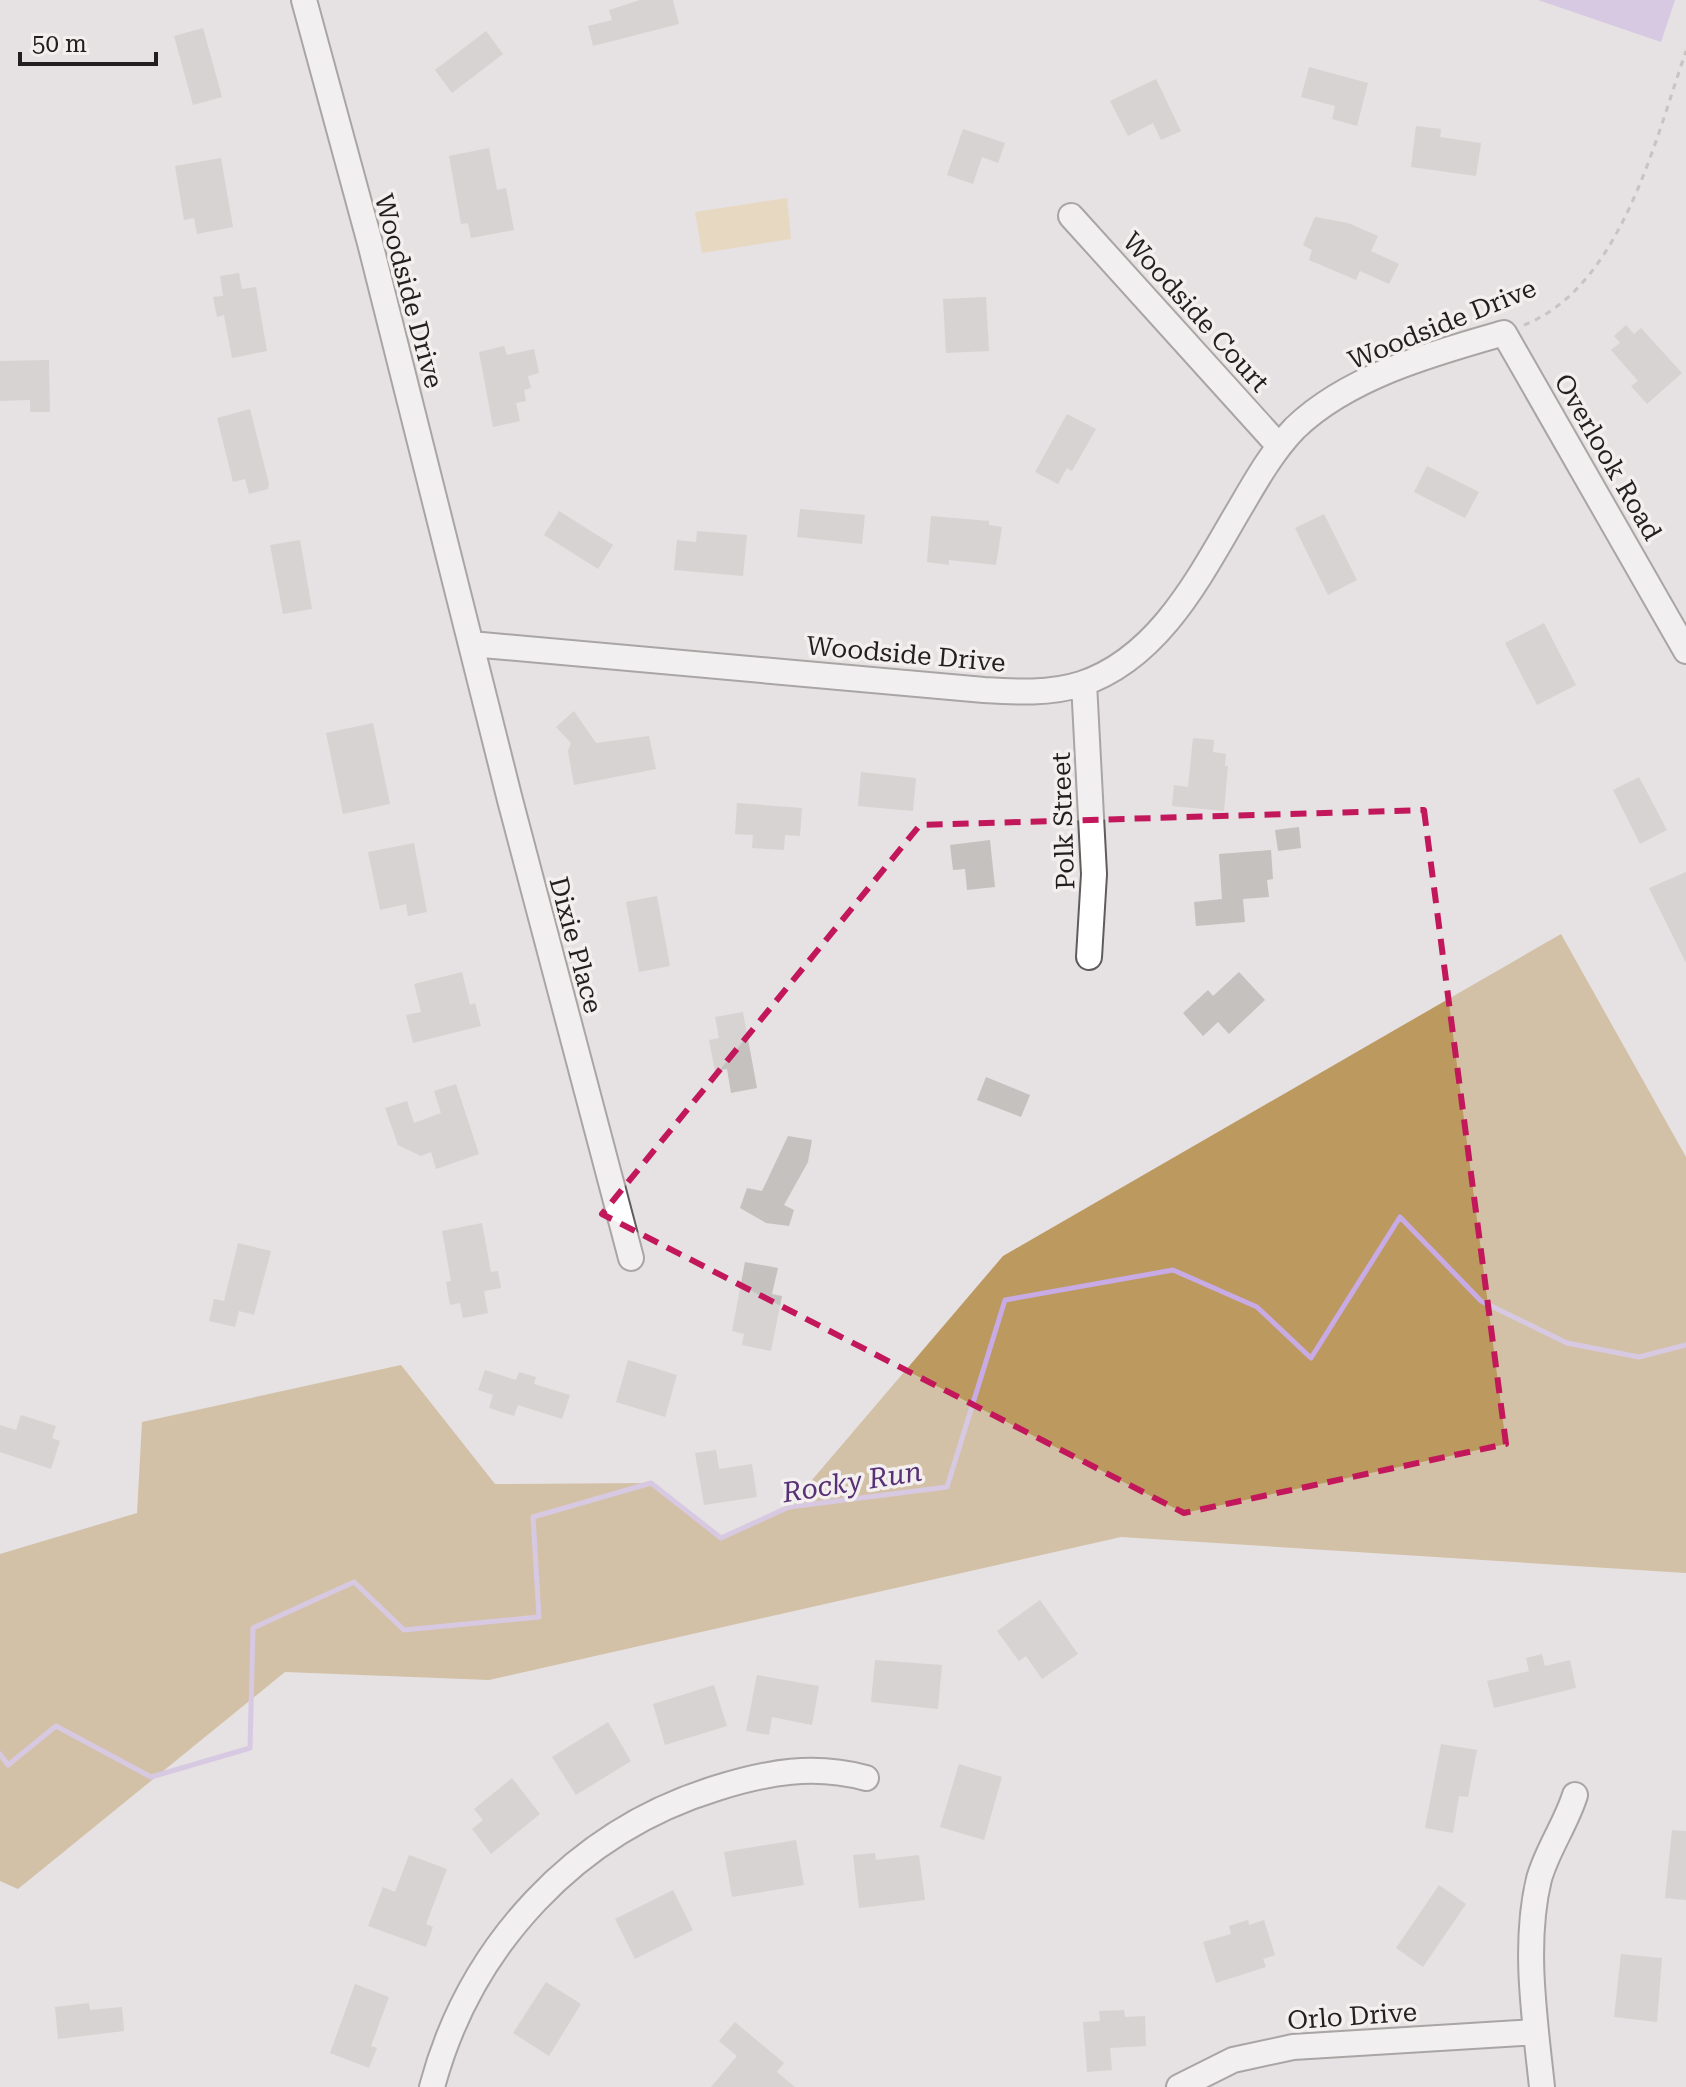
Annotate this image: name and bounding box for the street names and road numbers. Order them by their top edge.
street label: Woodside Drive [369,191,449,391]
street label: Woodside Court [1117,226,1276,398]
street label: Woodside Drive [1344,273,1540,375]
street label: Overlook Road [1548,368,1668,546]
street label: Woodside Drive [805,630,1007,678]
street label: Polk Street [1046,751,1080,890]
street label: Dixie Place [543,874,609,1016]
street label: Orlo Drive [1286,1997,1418,2035]

